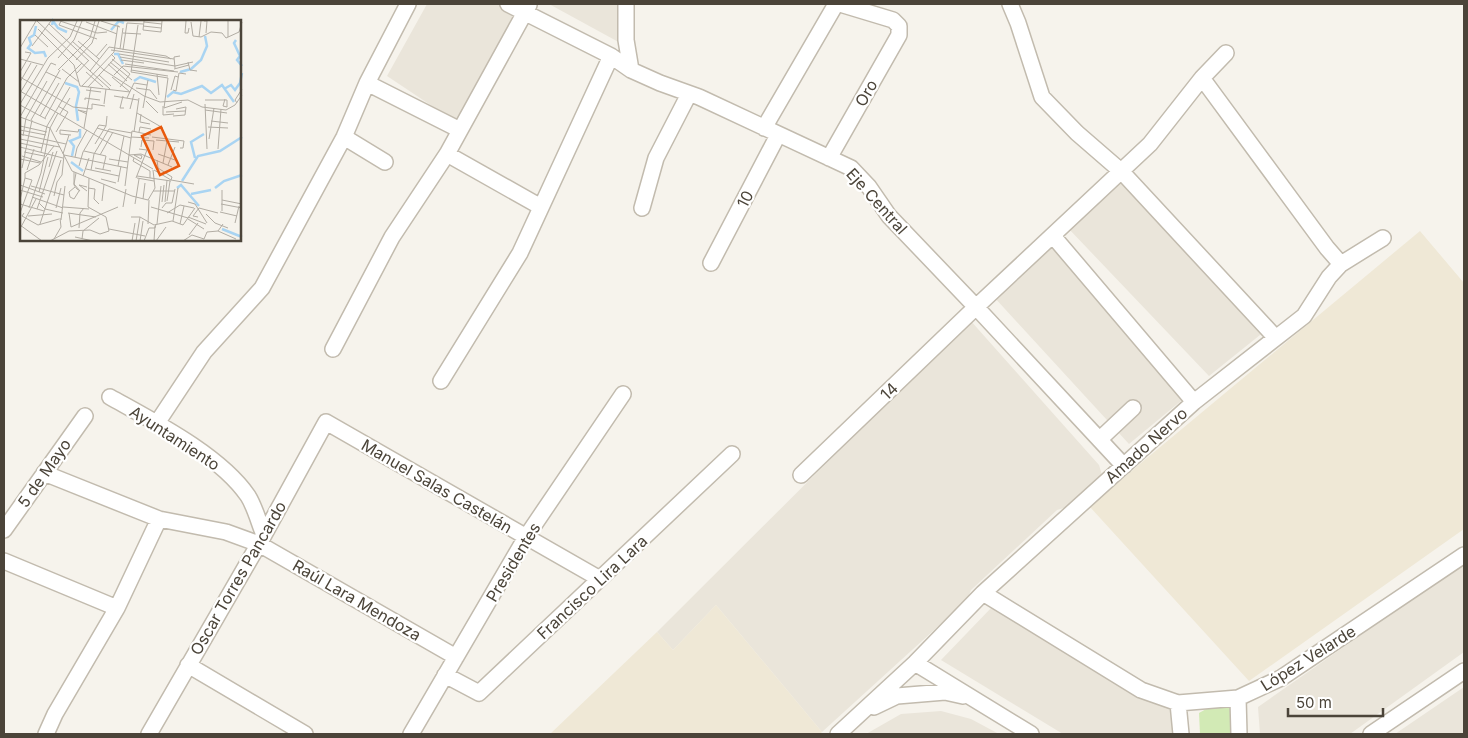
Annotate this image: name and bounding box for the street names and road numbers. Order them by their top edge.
street label: Oro [850,76,882,110]
street label: Eje Central [842,164,912,238]
street label: 10 [732,187,758,211]
street label: 14 [876,378,902,404]
street label: Ayuntamiento [126,401,224,475]
street label: Amado Nervo [1101,403,1191,487]
street label: 5 de Mayo [13,435,75,511]
street label: Manuel Salas Castelán [358,435,516,537]
street label: Oscar Torres Pancardo [186,497,290,659]
street label: Presidentes [481,519,545,605]
street label: Francisco Lira Lara [533,531,651,643]
street label: Raúl Lara Mendoza [289,555,425,645]
street label: López Velarde [1257,621,1359,695]

